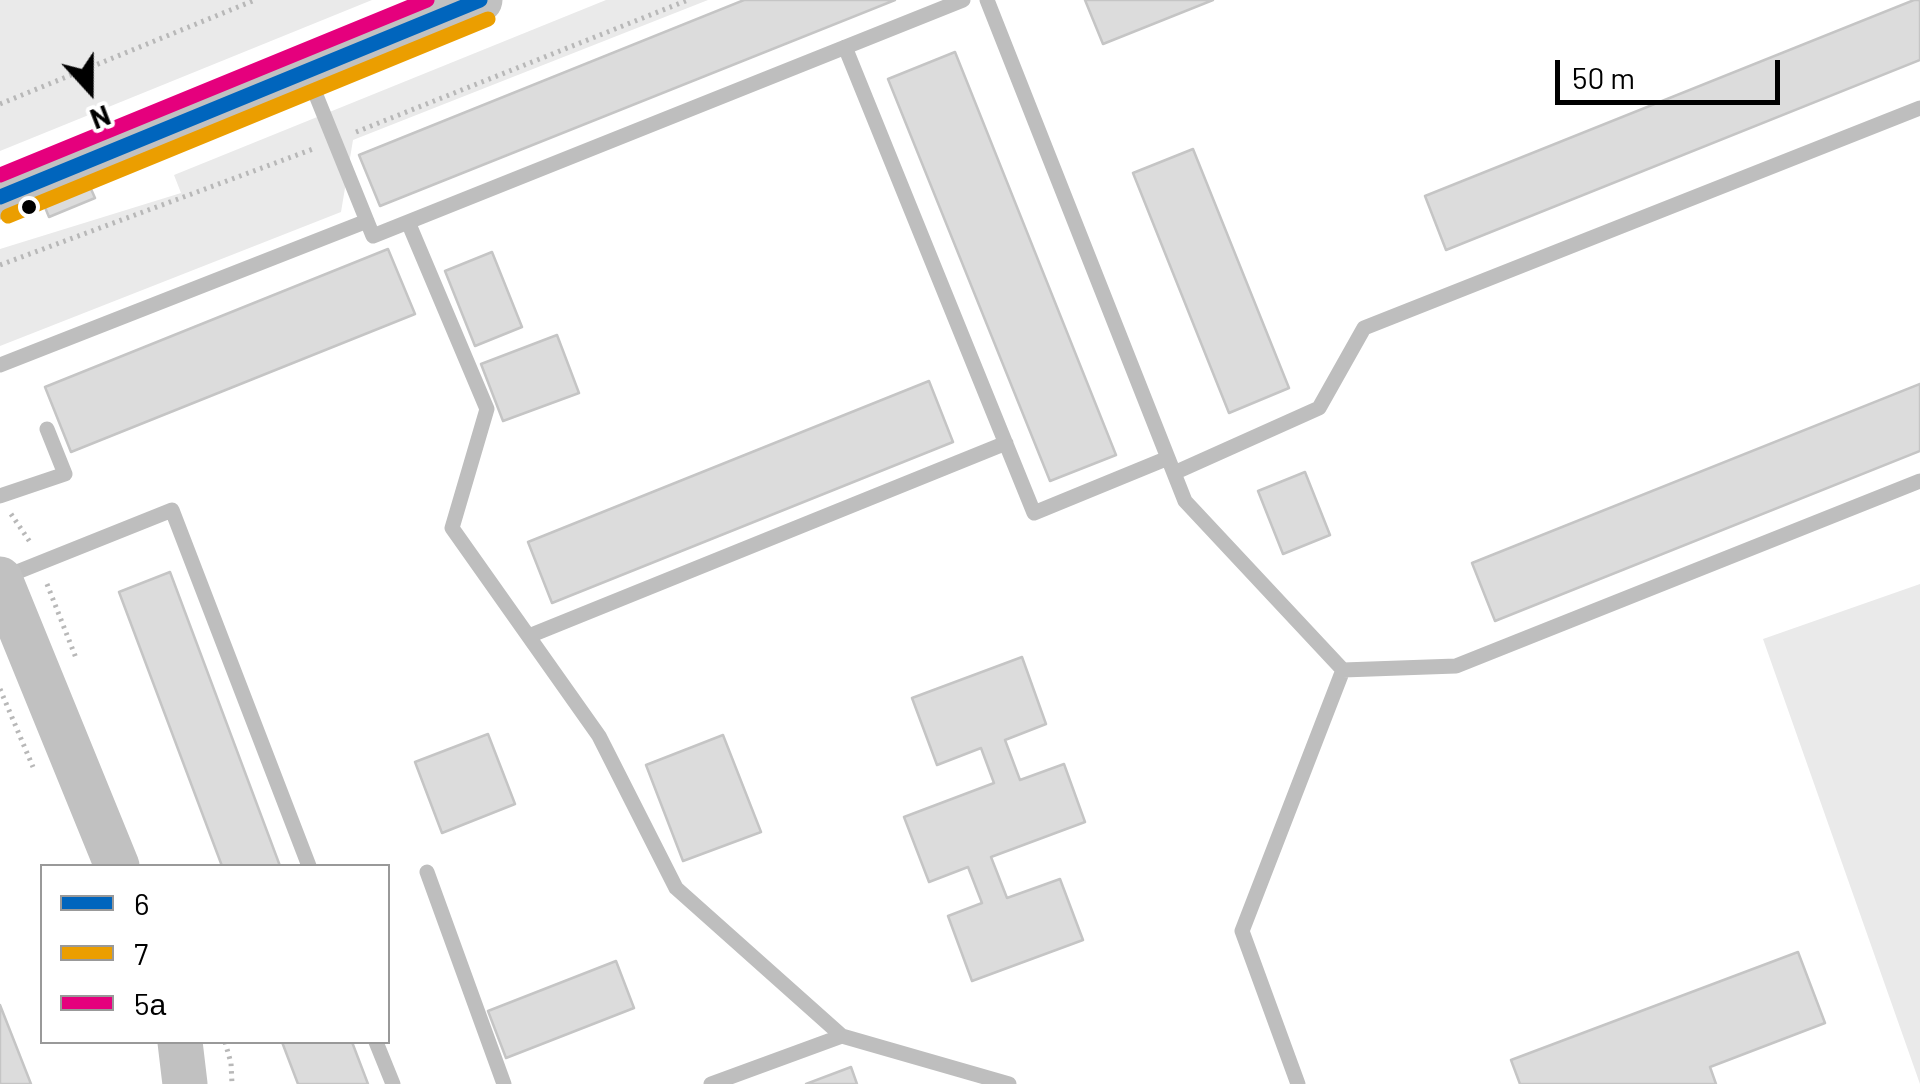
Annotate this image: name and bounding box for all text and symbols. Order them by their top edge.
north arrow [40,40,140,140]
scale bar [1560,40,1785,102]
text: 50 m [1572,59,1635,95]
text: N [86,99,116,137]
unlabelled marker [19,197,39,217]
legend [40,864,390,1044]
text: 6 [134,885,149,921]
text: 7 [134,935,148,971]
text: 5а [134,985,166,1021]

